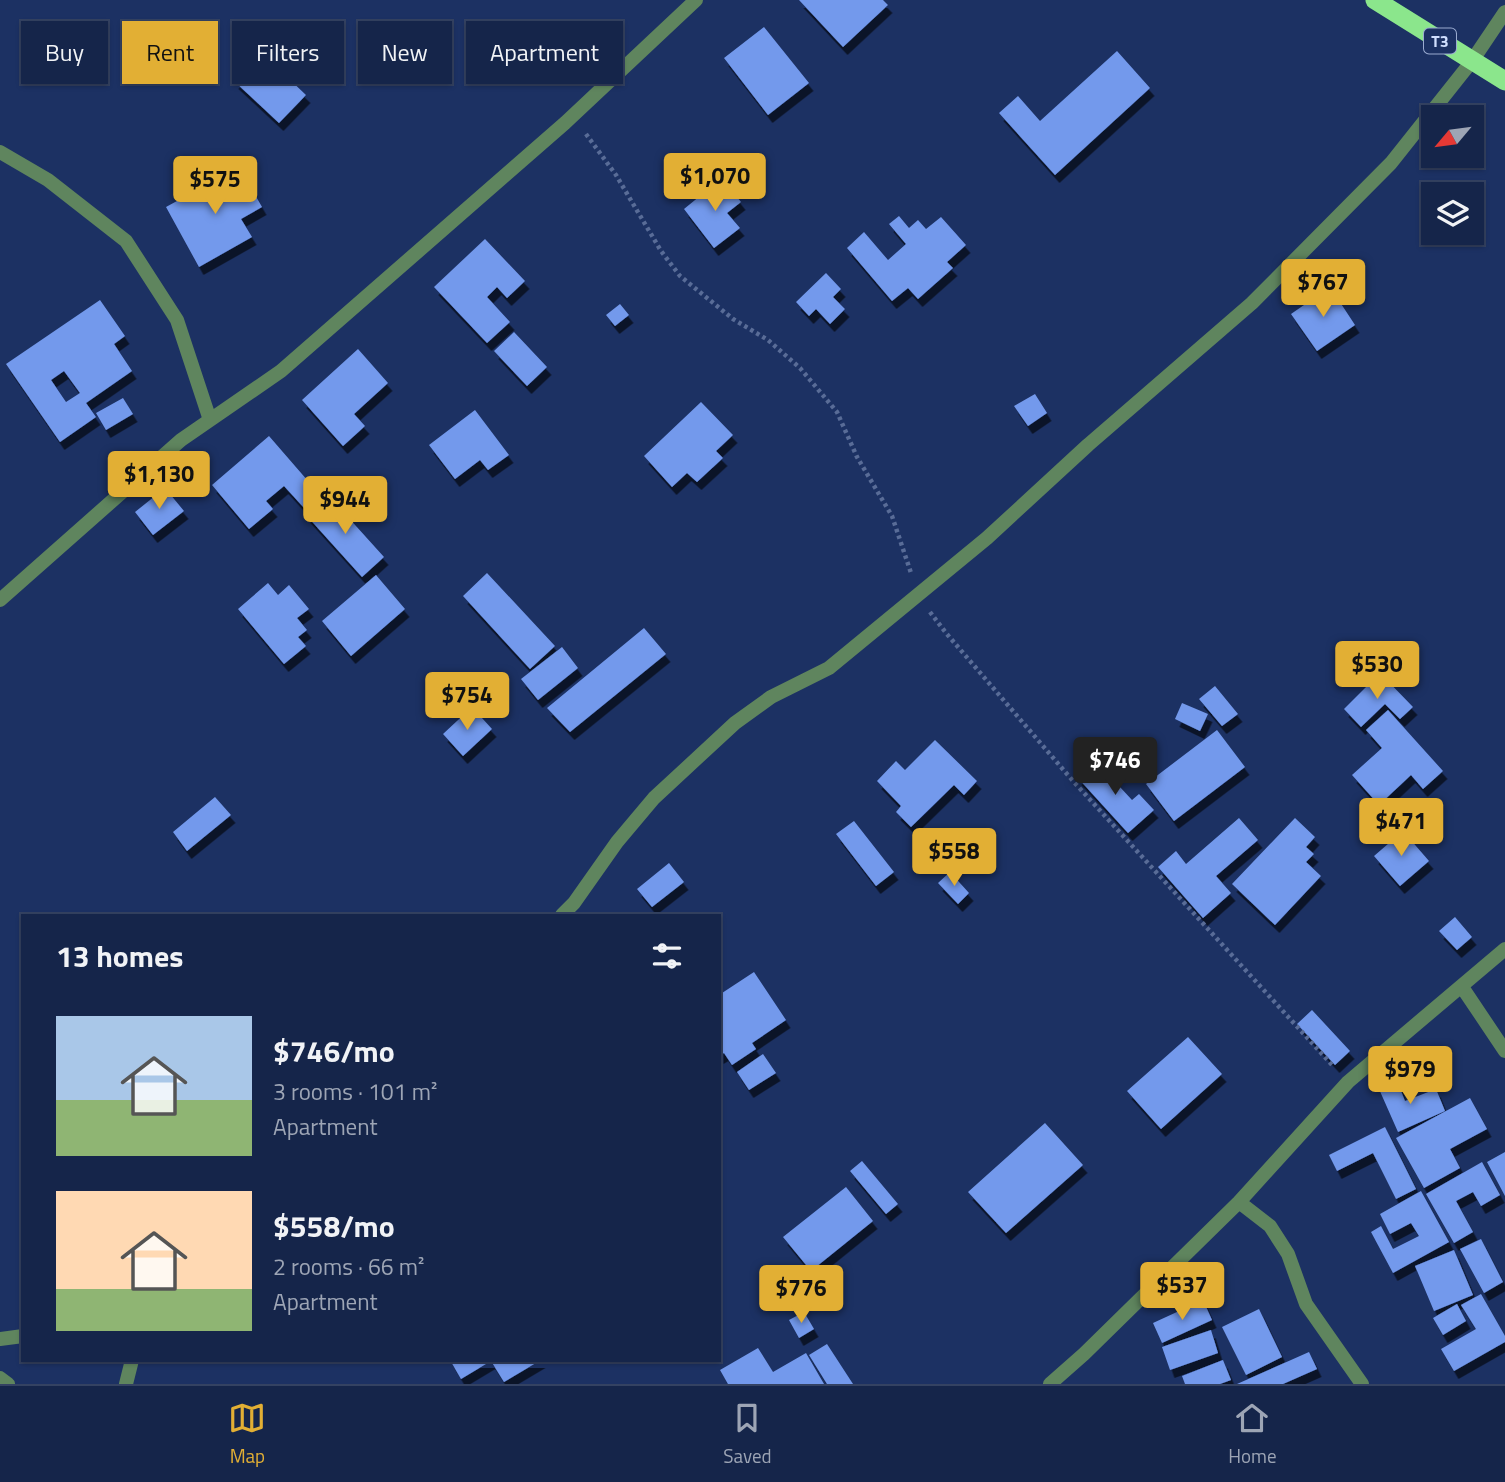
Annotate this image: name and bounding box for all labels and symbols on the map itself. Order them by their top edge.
road number: T3 [1424,28,1456,54]
north arrow [1421,105,1484,168]
pin: $1,070 [658,154,772,213]
pin: $575 [174,156,256,216]
pin: $767 [1282,260,1364,319]
pin: $1,130 [102,452,216,511]
pin: $944 [304,476,386,536]
pin: $530 [1336,642,1418,701]
pin: $754 [426,672,508,732]
pin: $746 [1074,738,1156,797]
pin: $471 [1360,798,1442,858]
pin: $558 [913,828,995,888]
pin: $979 [1369,1046,1451,1106]
pin: $537 [1141,1262,1223,1322]
pin: $776 [760,1266,842,1325]

